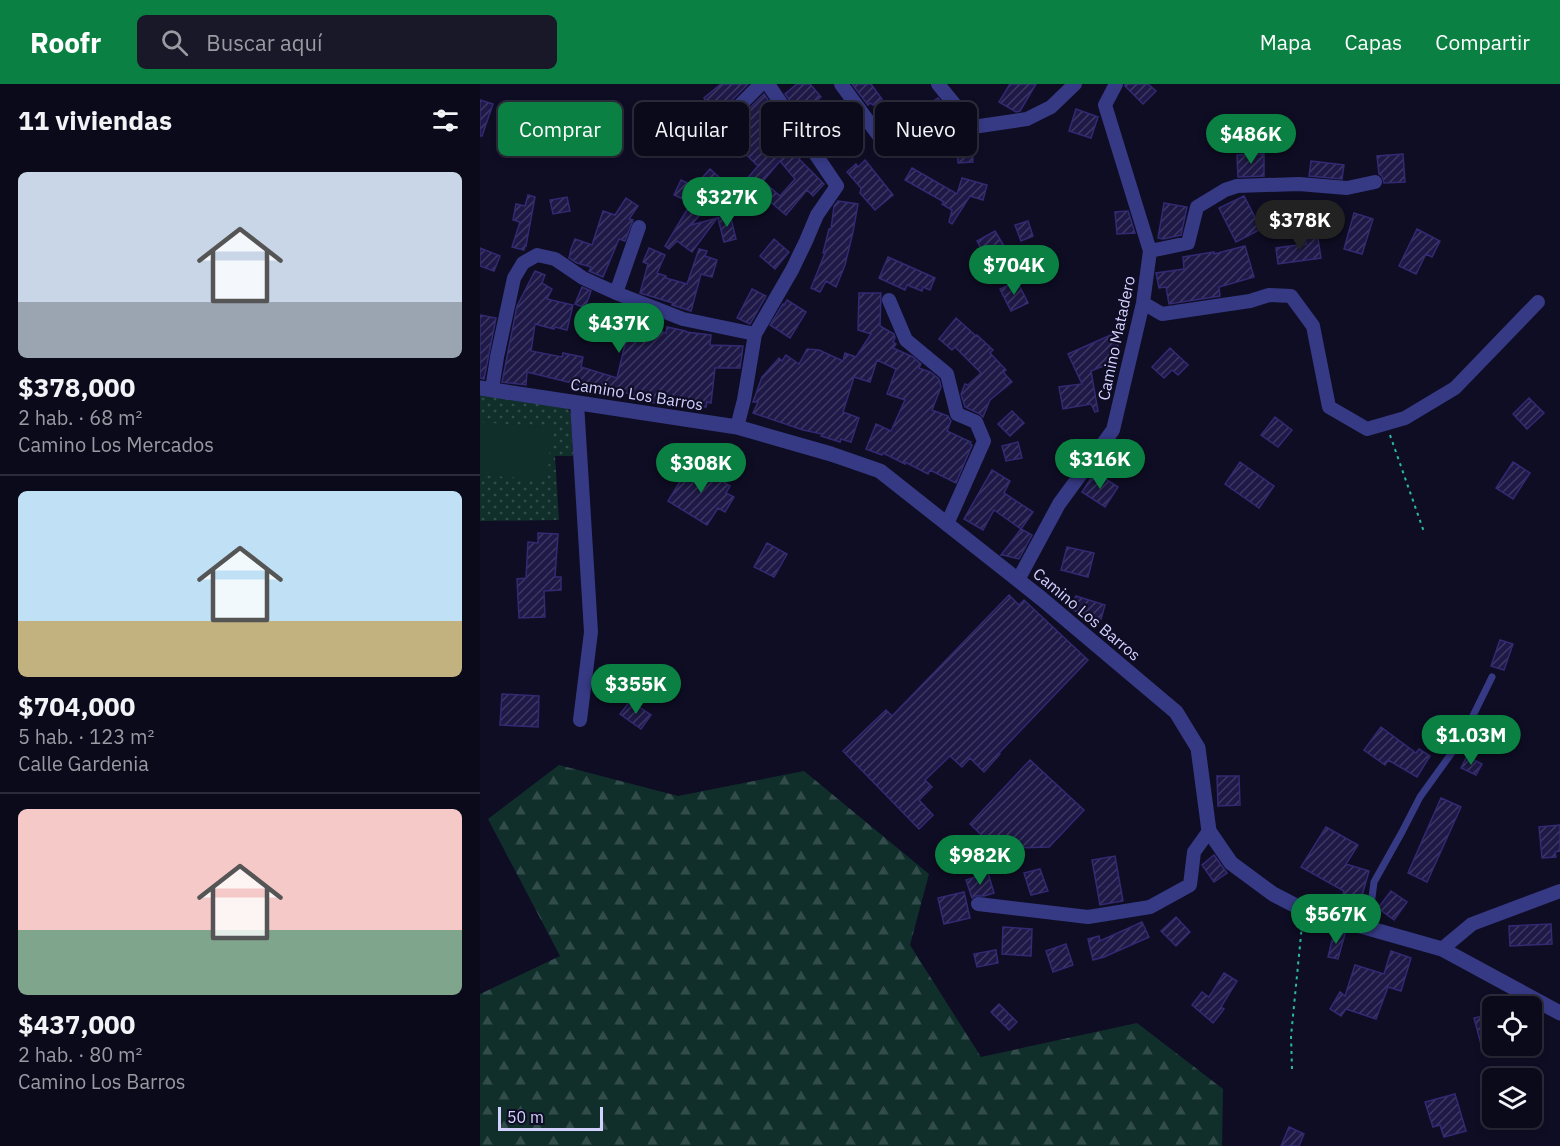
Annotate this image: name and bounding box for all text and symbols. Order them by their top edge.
search box [137,15,557,69]
text: Roofr [30,24,101,61]
icon: search [158,26,191,59]
text: Buscar aquí [206,28,322,57]
text: Mapa [1260,28,1311,56]
text: Capas [1344,28,1402,56]
text: Compartir [1435,28,1530,56]
chip: Comprar [498,102,622,156]
chip: Alquilar [634,102,749,156]
chip: Filtros [761,102,863,156]
chip: Nuevo [875,102,977,156]
text: 11 viviendas [18,103,172,137]
icon: filters [429,104,462,137]
pin: $486K [1209,114,1293,165]
text: $486K [1220,120,1282,147]
pin: $327K [685,177,769,228]
text: $327K [696,183,758,210]
pin: $378K [1258,200,1342,251]
text: $378K [1269,206,1331,233]
icon: home [186,211,294,319]
pin: $704K [972,245,1056,296]
text: $704K [983,251,1045,278]
street label: Camino Matadero [1093,274,1139,402]
pin: $437K [577,303,661,354]
text: $437K [588,309,650,336]
text: $378,000 [18,370,135,404]
street label: Camino Los Barros [569,374,705,414]
text: 2 hab. · 68 m² [18,404,142,431]
text: Camino Los Mercados [18,431,214,458]
pin: $316K [1058,439,1142,490]
pin: $308K [659,443,743,494]
text: $316K [1069,445,1131,472]
text: $308K [670,449,732,476]
icon: home [186,530,294,638]
street label: Camino Los Barros [1029,563,1145,665]
pin: $355K [594,664,678,715]
text: $355K [605,670,667,697]
text: $704,000 [18,689,135,723]
pin: $1.03M [1422,715,1520,766]
text: $1.03M [1436,721,1506,748]
text: 5 hab. · 123 m² [18,723,154,750]
text: Calle Gardenia [18,750,149,777]
pin: $982K [938,835,1022,886]
text: $982K [949,841,1011,868]
icon: home [186,848,294,956]
pin: $567K [1294,894,1378,945]
text: $567K [1305,900,1367,927]
map controls [1482,996,1542,1128]
button: locate [1482,996,1542,1056]
text: $437,000 [18,1007,135,1041]
text: 2 hab. · 80 m² [18,1041,142,1068]
text: Camino Los Barros [18,1068,186,1095]
button: layers [1482,1068,1542,1128]
scale bar [498,1104,603,1132]
text: 50 m [507,1107,544,1127]

